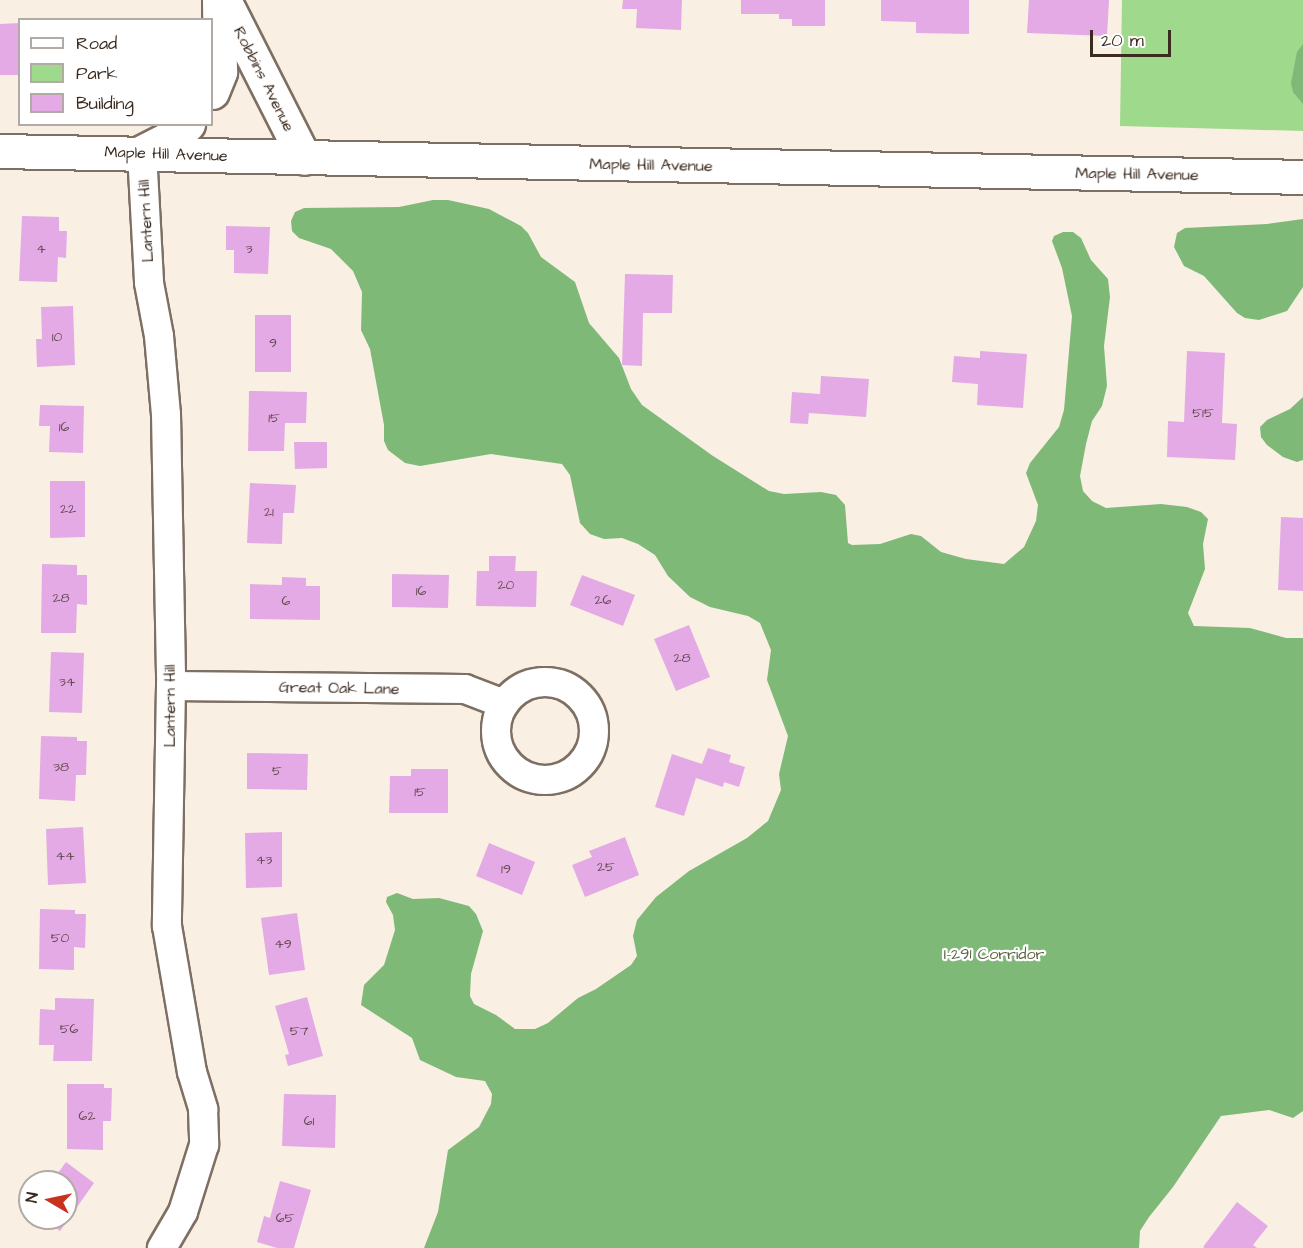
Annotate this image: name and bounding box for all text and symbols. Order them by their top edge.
legend [18,18,213,126]
scale bar [1093,18,1174,56]
street label: Robbins Avenue [229,23,299,135]
text: 20 m [1101,28,1144,53]
text: Road [76,31,117,56]
text: Park [76,61,118,86]
text: Building [76,91,134,116]
street label: Maple Hill Avenue [104,142,228,166]
street label: Maple Hill Avenue [589,154,713,176]
street label: Maple Hill Avenue [1075,163,1199,185]
street label: Lantern Hill [134,179,158,263]
house number: 4 [36,241,46,257]
house number: 3 [245,241,253,257]
house number: 10 [52,329,62,345]
house number: 9 [269,335,277,351]
house number: 515 [1192,405,1214,421]
house number: 15 [268,410,280,426]
house number: 16 [59,419,69,435]
house number: 22 [60,501,76,517]
house number: 21 [264,504,274,520]
house number: 20 [498,577,514,593]
house number: 16 [416,583,426,599]
house number: 28 [52,590,70,606]
house number: 26 [595,592,611,608]
house number: 6 [282,593,290,609]
house number: 28 [673,650,691,666]
street label: Lantern Hill [160,665,180,747]
house number: 34 [59,674,75,690]
street label: Great Oak Lane [279,677,399,699]
house number: 38 [53,759,69,775]
house number: 5 [272,763,282,779]
house number: 15 [414,784,426,800]
house number: 44 [55,848,75,864]
house number: 43 [256,852,272,868]
house number: 25 [597,859,615,875]
house number: 19 [501,861,511,877]
house number: 50 [51,930,69,946]
house number: 49 [274,936,292,952]
park label: I-291 Corridor [944,944,1044,964]
house number: 56 [60,1021,78,1037]
house number: 57 [290,1023,308,1039]
house number: 62 [79,1108,95,1124]
house number: 61 [304,1113,314,1129]
north arrow [18,1170,78,1230]
text: N [21,1191,44,1204]
house number: 65 [276,1210,294,1226]

